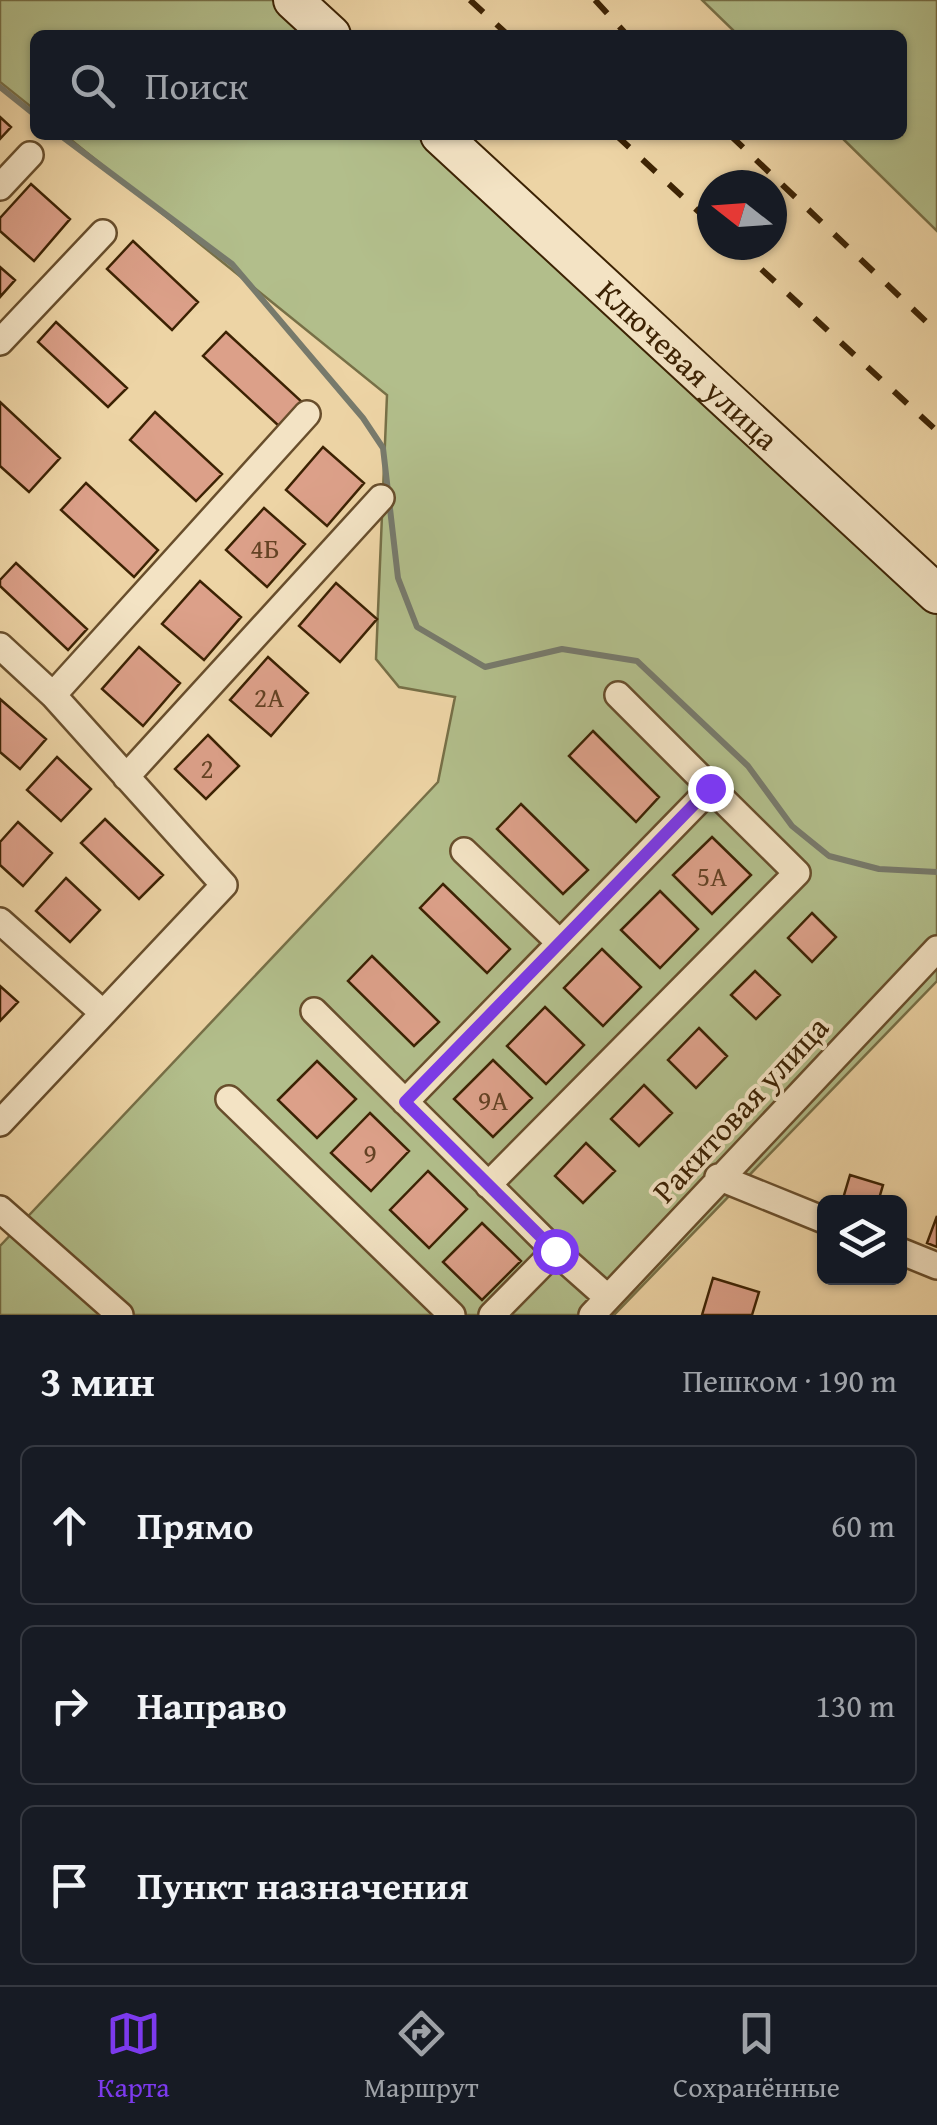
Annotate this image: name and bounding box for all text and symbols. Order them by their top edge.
search box [30,30,907,140]
text: Поиск [145,57,248,113]
icon: search [65,58,120,113]
north arrow [697,170,787,260]
street label: Ключевая улица [587,268,790,461]
house number: 4Б [250,527,280,568]
house number: 2А [254,676,284,717]
house number: 2 [200,747,214,788]
route end [688,766,734,812]
house number: 5А [697,855,727,896]
street label: Ракитовая улица [641,1004,840,1213]
house number: 9А [478,1079,508,1120]
house number: 9 [363,1132,377,1173]
map controls [817,1195,907,1285]
button: layers [817,1195,907,1285]
route start [533,1229,579,1275]
text: 3 мин [40,1350,155,1411]
text: Пешком · 190 m [682,1357,897,1404]
text: Прямо [137,1497,253,1553]
icon: ahead [42,1498,97,1553]
text: 60 m [831,1502,895,1549]
text: Направо [137,1677,287,1733]
icon: right [42,1678,97,1733]
text: 130 m [816,1682,895,1729]
text: Пункт назначения [137,1857,469,1913]
icon: arrive [42,1858,97,1913]
tab: Карта [97,2006,170,2107]
tab: Маршрут [364,2006,479,2107]
tab: Сохранённые [673,2006,840,2107]

